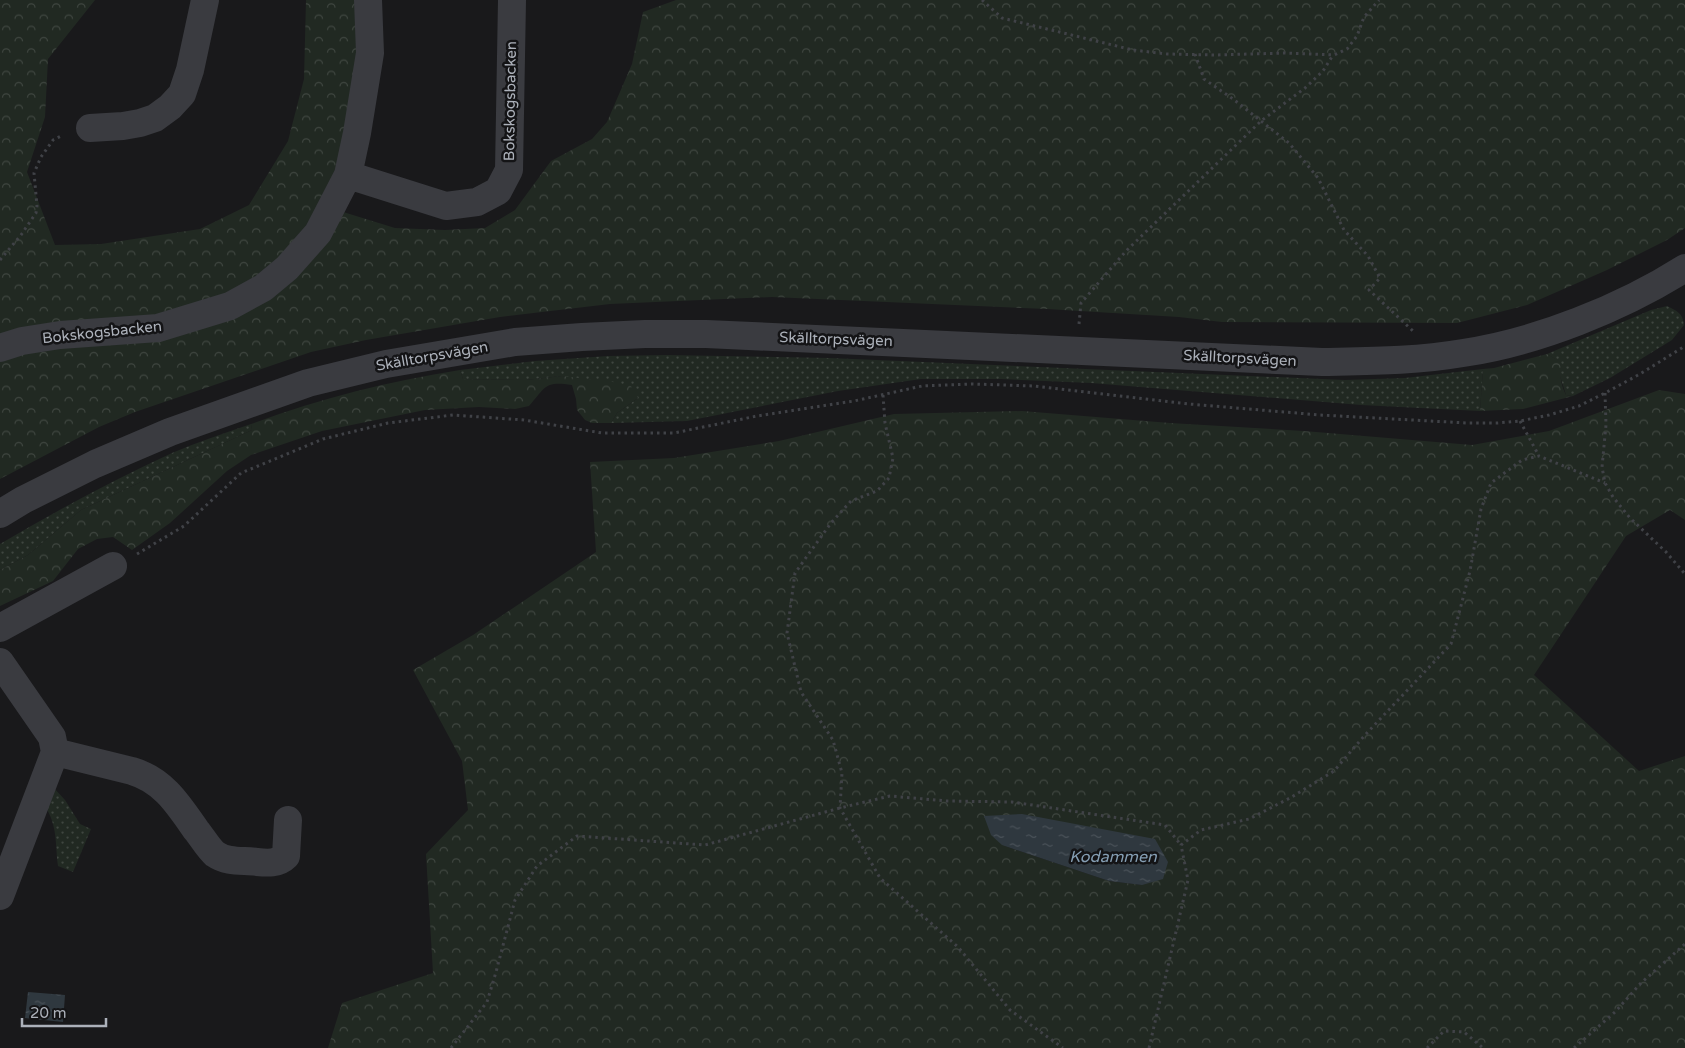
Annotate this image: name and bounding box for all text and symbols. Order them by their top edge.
street label: Bokskogsbacken [500,41,520,161]
street label: Bokskogsbacken [41,317,163,347]
street label: Skälltorpsvägen [779,328,893,350]
street label: Skälltorpsvägen [375,337,489,375]
street label: Skälltorpsvägen [1183,346,1297,370]
water label: Kodammen [1069,847,1158,867]
scale bar [22,996,106,1028]
text: 20 m [30,1004,67,1022]

